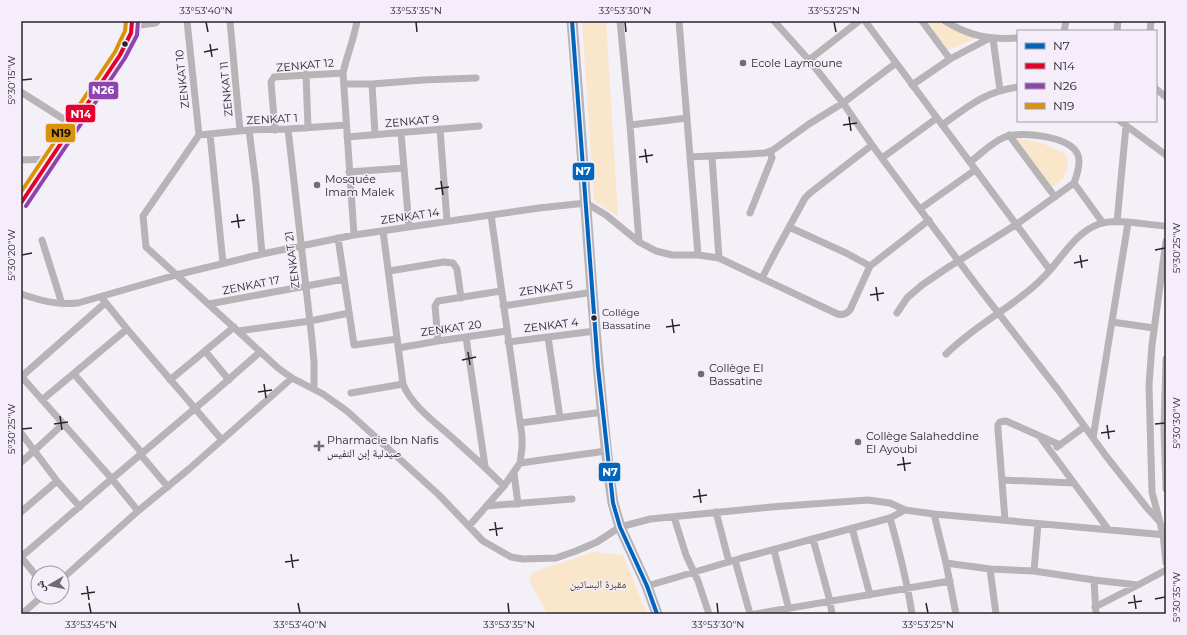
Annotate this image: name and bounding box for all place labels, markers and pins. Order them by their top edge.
unlabelled marker [120,39,130,49]
place label: Ecole Laymoune [751,56,843,70]
marker: Ecole Laymoune [738,58,748,68]
place label: Mosquée Imam Malek [325,172,395,199]
marker: Mosquée Imam Malek [312,180,322,190]
place label: Collége Bassatine [602,306,651,332]
marker: Collége Bassatine [589,313,599,323]
place label: Collège El Bassatine [709,361,763,388]
marker: Collège El Bassatine [696,369,706,379]
place label: Collège Salaheddine El Ayoubi [866,429,979,456]
place label: Pharmacie Ibn Nafis صيدلية إبن النفيس [327,433,439,461]
marker: Collège Salaheddine El Ayoubi [853,437,863,447]
marker: Pharmacie Ibn Nafis صيدلية إبن النفيس [314,441,324,451]

